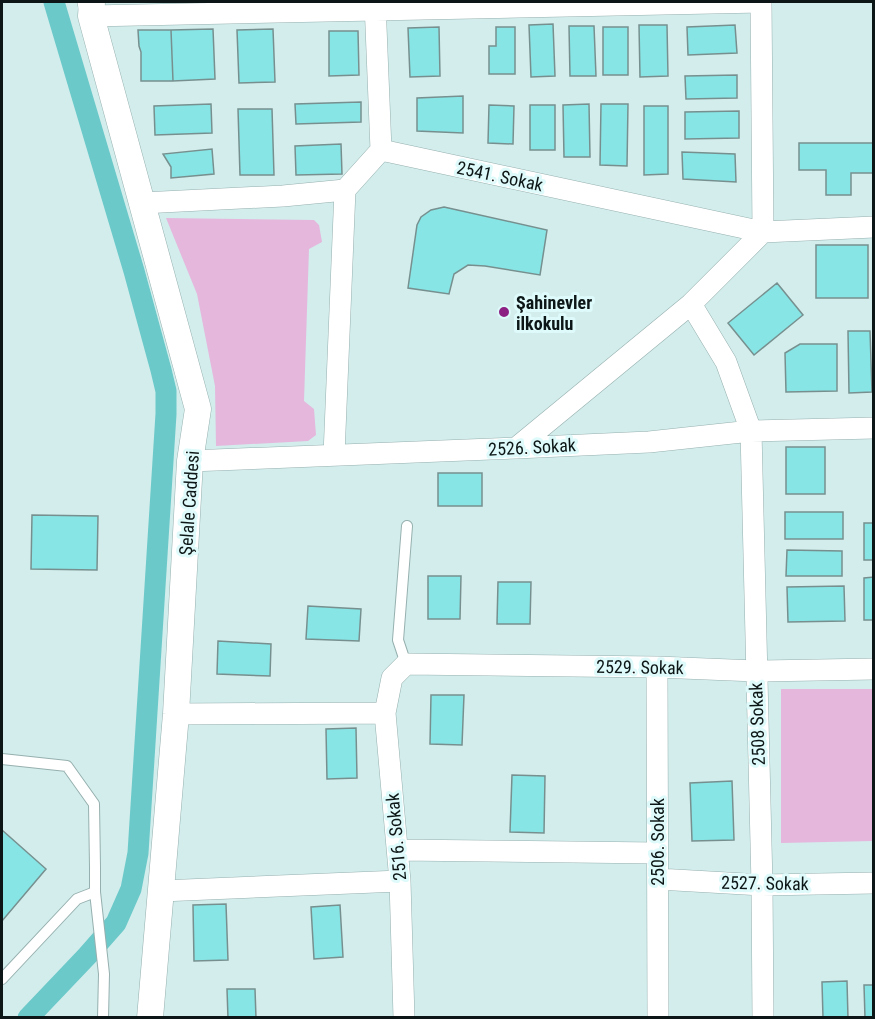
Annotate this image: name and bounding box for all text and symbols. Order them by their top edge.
street label: 2541. Sokak [455,157,545,195]
place label: Şahinevler ilkokulu [516,292,592,334]
marker: Şahinevler ilkokulu [497,305,511,319]
street label: 2526. Sokak [488,434,576,460]
street label: Şelale Caddesi [175,450,203,556]
street label: 2529. Sokak [596,656,684,678]
street label: 2508 Sokak [745,682,769,766]
street label: 2516. Sokak [382,792,410,882]
street label: 2506. Sokak [647,798,668,886]
street label: 2527. Sokak [721,872,809,894]

